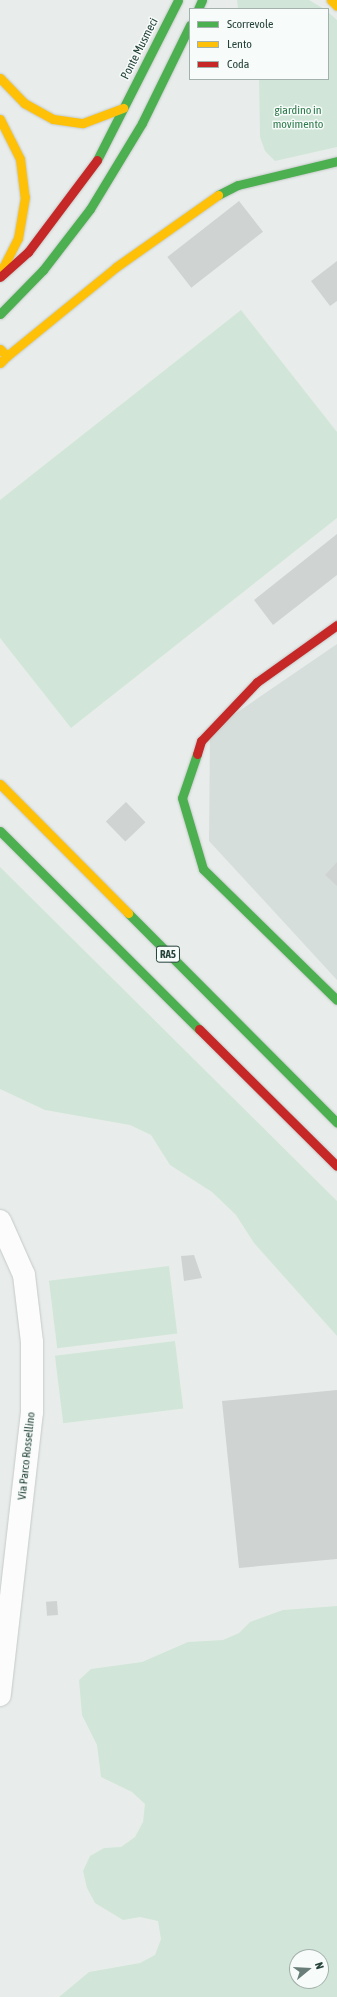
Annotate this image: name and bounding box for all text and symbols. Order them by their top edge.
legend [189,8,329,80]
street label: Ponte Musmeci [118,16,162,82]
text: Scorrevole [227,17,274,31]
text: Lento [227,37,252,51]
text: Coda [227,57,249,71]
park label: giardino in movimento [273,104,323,132]
road number: RA5 [155,945,181,963]
street label: Via Parco Rossellino [15,1411,39,1501]
north arrow [289,1949,329,1989]
text: N [313,1961,326,1971]

